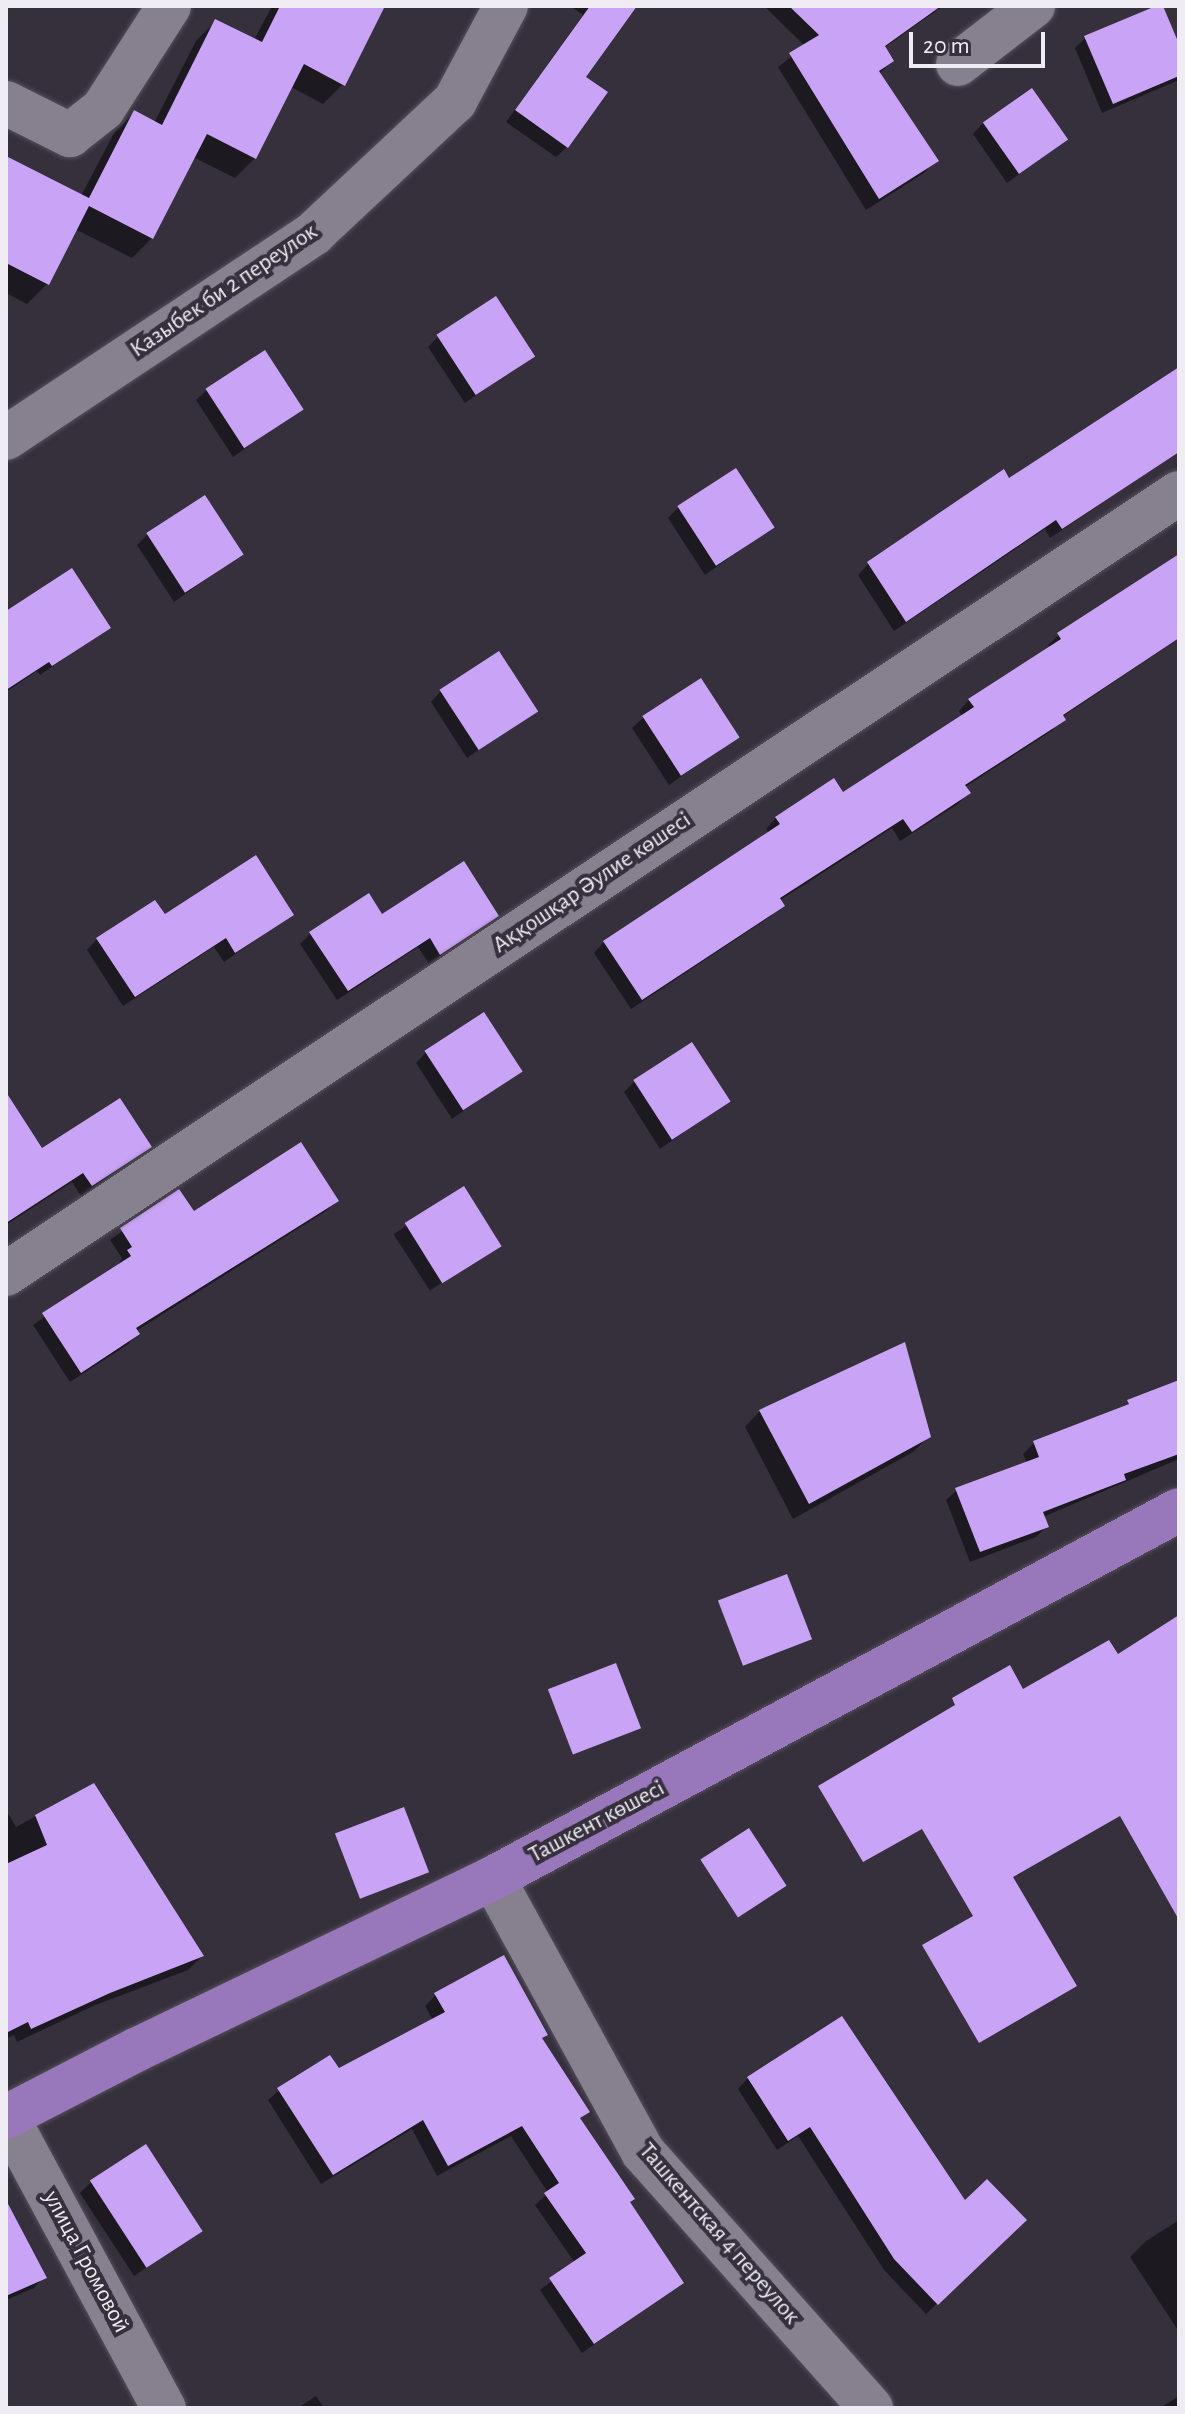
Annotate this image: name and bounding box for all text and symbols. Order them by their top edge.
scale bar [913,16,1049,66]
text: 20 m [923,34,970,58]
street label: Казыбек би 2 переулок [125,218,323,364]
street label: Аққошқар Әулие көшесі [487,806,697,960]
street label: Ташкент көшесі [524,1774,670,1870]
street label: Ташкентская 4 переулок [632,2137,806,2331]
street label: улица Громовой [36,2186,136,2338]

